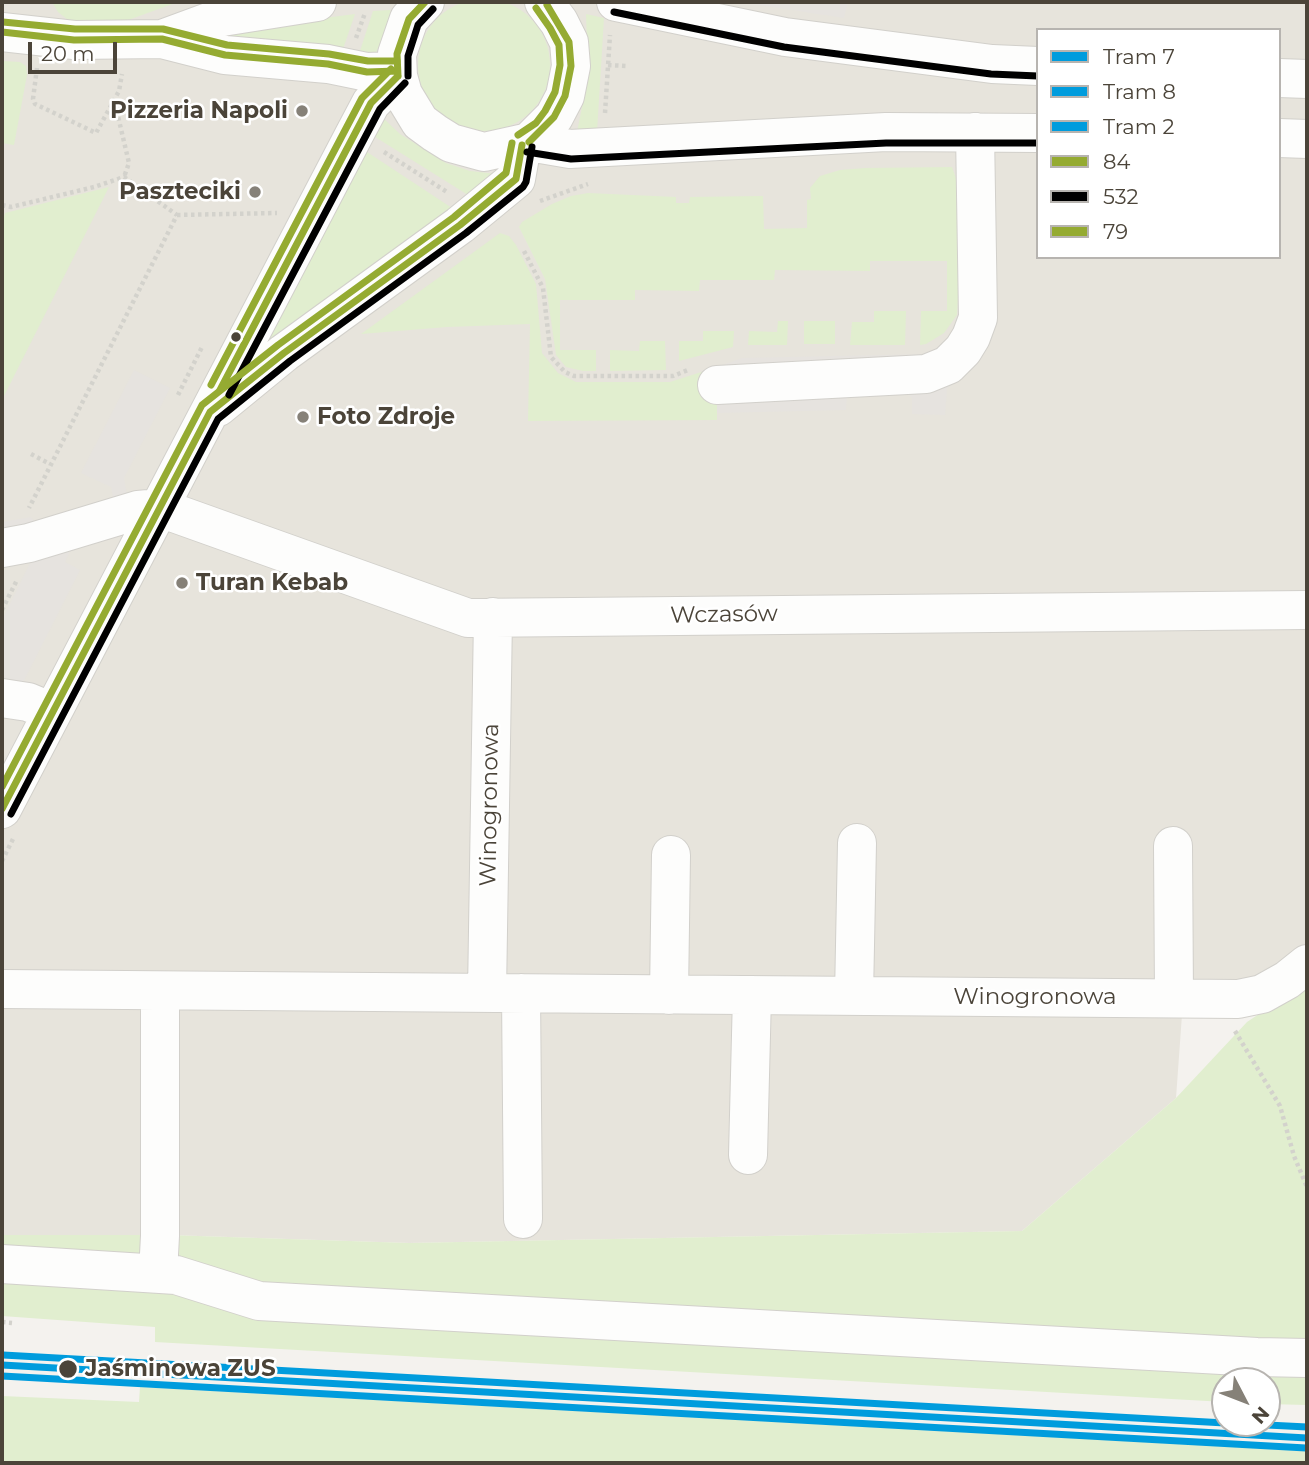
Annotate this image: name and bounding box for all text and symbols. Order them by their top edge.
scale bar [32,28,121,72]
legend [1036,28,1281,259]
text: 20 m [41,41,95,66]
text: Tram 7 [1103,44,1175,69]
text: Tram 8 [1103,79,1176,104]
place label: Pizzeria Napoli [110,97,288,125]
marker: Pizzeria Napoli [294,103,310,119]
text: Tram 2 [1103,114,1174,139]
text: 84 [1103,149,1130,174]
place label: Paszteciki [119,178,241,206]
marker: Paszteciki [247,184,263,200]
text: 532 [1103,184,1138,209]
text: 79 [1103,219,1128,244]
unlabelled marker [229,330,243,344]
place label: Foto Zdroje [317,403,455,431]
marker: Foto Zdroje [295,409,311,425]
place label: Turan Kebab [196,569,348,597]
marker: Turan Kebab [174,575,190,591]
street label: Wczasów [670,600,778,630]
street label: Winogronowa [475,723,505,887]
street label: Winogronowa [953,983,1117,1011]
place label: Jaśminowa ZUS [85,1355,276,1383]
marker: Jaśminowa ZUS [57,1358,79,1380]
north arrow [1211,1367,1281,1437]
text: N [1247,1402,1274,1428]

